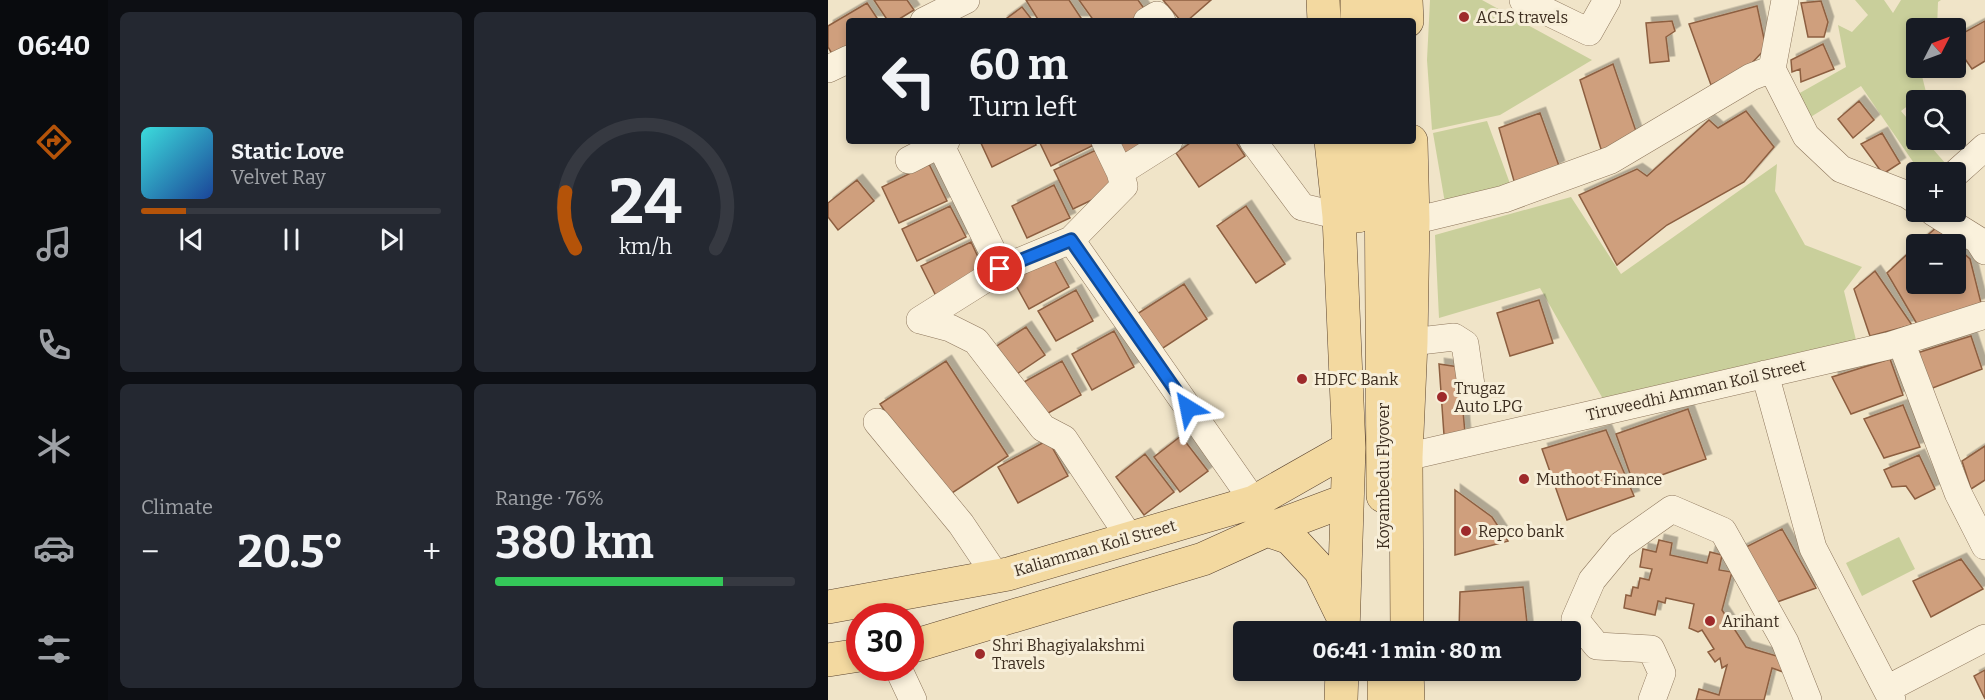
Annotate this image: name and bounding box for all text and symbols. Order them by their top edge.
place label: ACLS travels [1476,8,1568,27]
marker: ACLS travels [1457,10,1471,24]
north arrow [1906,18,1966,78]
map controls [1906,18,1966,294]
text: 06:40 [18,30,90,62]
text: 60 m [969,40,1068,90]
icon: left [870,42,948,120]
button: search [1906,90,1966,150]
text: Turn left [969,91,1077,123]
icon: directions [33,121,75,163]
text: Static Love [231,138,344,165]
button: + [1906,162,1966,222]
text: Velvet Ray [231,165,326,189]
text: 24 [608,165,682,240]
icon: music [33,223,75,265]
icon: previous [175,223,208,256]
icon: pause [275,223,308,256]
icon: next [375,223,408,256]
text: km/h [618,234,672,260]
button: − [1906,234,1966,294]
pin [974,243,1025,294]
icon: arrive [983,252,1016,285]
icon: phone [33,324,75,366]
street label: Tiruveedhi Amman Koil Street [1584,355,1808,425]
place label: HDFC Bank [1314,370,1398,389]
marker: HDFC Bank [1295,372,1309,386]
position arrow [1156,376,1220,440]
place label: Trugaz Auto LPG [1454,379,1523,416]
marker: Trugaz Auto LPG [1435,390,1449,404]
street label: Koyambedu Flyover [1374,403,1393,549]
icon: climate [33,425,75,467]
place label: Muthoot Finance [1536,470,1662,489]
marker: Muthoot Finance [1517,472,1531,486]
text: Range · 76% [495,486,604,510]
text: Climate [141,495,213,519]
text: 380 km [495,516,654,570]
street label: Kaliamman Koil Street [1012,516,1178,580]
place label: Repco bank [1478,522,1564,541]
marker: Repco bank [1459,524,1473,538]
text: 20.5° [238,525,344,579]
icon: car [33,527,75,569]
text: − [141,532,159,572]
text: + [422,532,441,572]
speed limit sign: 30 [846,603,924,681]
place label: Arihant [1722,612,1779,631]
marker: Arihant [1703,614,1717,628]
icon: filters [33,628,75,670]
place label: Shri Bhagiyalakshmi Travels [992,636,1145,673]
text: 06:41 · 1 min · 80 m [1313,637,1501,664]
marker: Shri Bhagiyalakshmi Travels [973,647,987,661]

